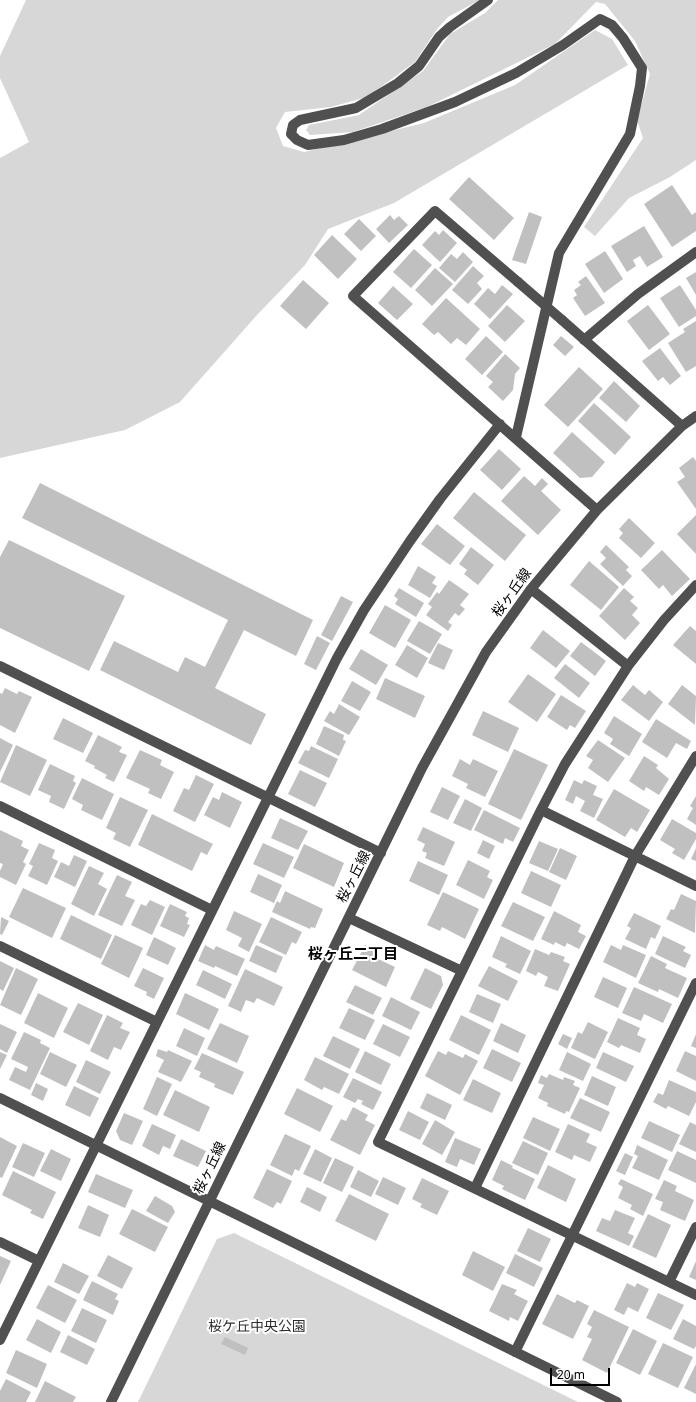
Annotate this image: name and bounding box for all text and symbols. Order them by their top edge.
street label: 桜ヶ丘線 [489,565,535,621]
street label: 桜ヶ丘線 [334,848,374,906]
district label: 桜ヶ丘二丁目 [308,946,398,964]
street label: 桜ヶ丘線 [190,1139,230,1197]
park label: 桜ケ丘中央公園 [208,1319,306,1335]
scale bar [552,1360,612,1386]
text: 20 m [557,1366,585,1383]

